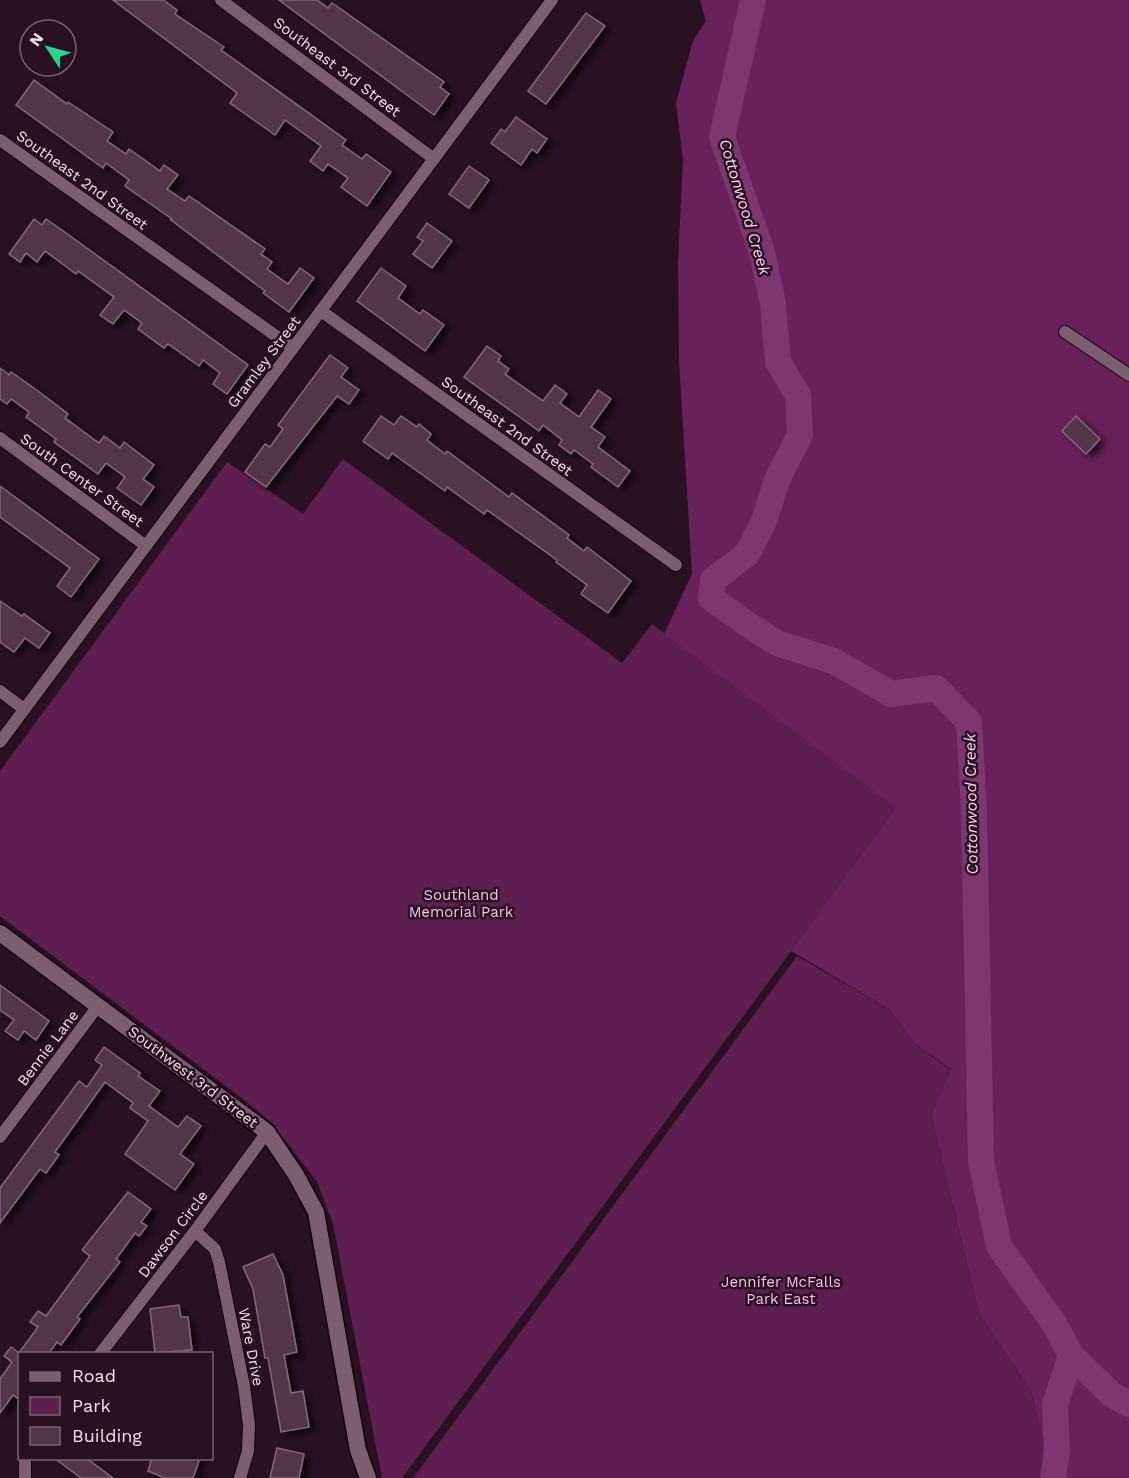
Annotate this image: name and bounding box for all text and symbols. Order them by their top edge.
street label: Southeast 3rd Street [270,13,405,121]
north arrow [18,18,78,78]
text: N [25,29,47,50]
street label: Southeast 2nd Street [13,126,152,234]
water label: Cottonwood Creek [715,137,775,279]
street label: Gramley Street [224,312,305,411]
street label: Southeast 2nd Street [438,372,577,480]
street label: South Center Street [17,429,148,531]
water label: Cottonwood Creek [960,732,982,875]
park label: Southland Memorial Park [409,886,514,921]
street label: Bennie Lane [14,1007,82,1089]
street label: Southwest 3rd Street [125,1022,262,1132]
street label: Dawson Circle [134,1187,212,1281]
park label: Jennifer McFalls Park East [721,1273,841,1308]
street label: Ware Drive [235,1306,267,1388]
legend [18,1352,213,1460]
text: Road [72,1365,116,1386]
text: Park [72,1395,111,1416]
text: Building [72,1425,142,1446]

